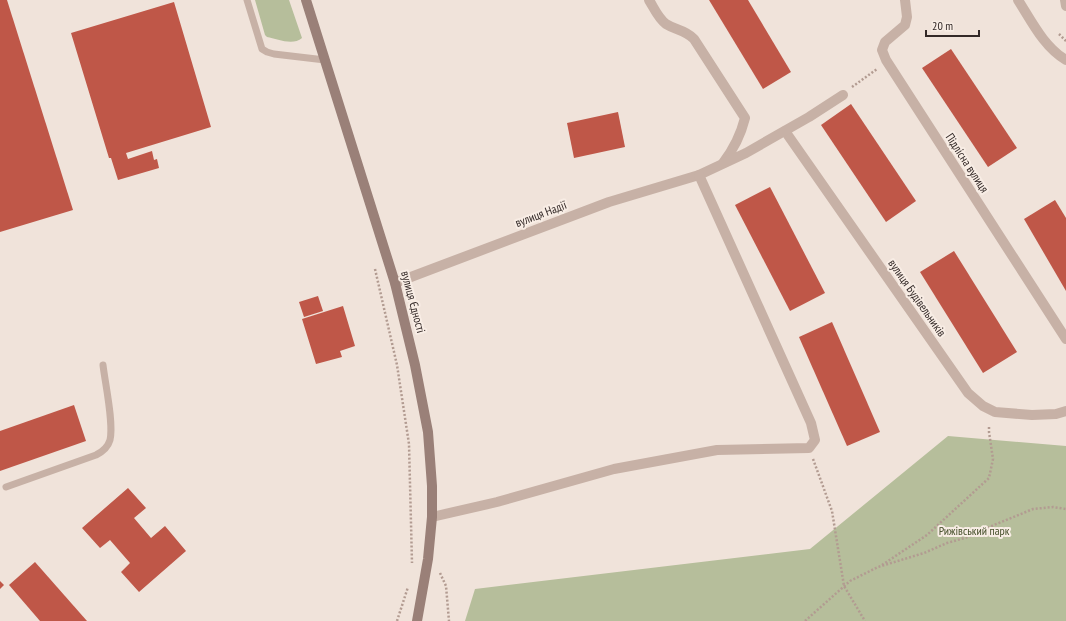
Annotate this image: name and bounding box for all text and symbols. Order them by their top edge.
scale bar [926,12,979,38]
text: 20 m [932,18,953,33]
street label: Підлісна вулиця [943,130,992,196]
street label: вулиця Надії [513,197,569,230]
street label: вулиця Будівельників [885,256,950,339]
street label: вулиця Єдності [398,269,429,335]
park label: Рижівський парк [939,523,1010,538]

